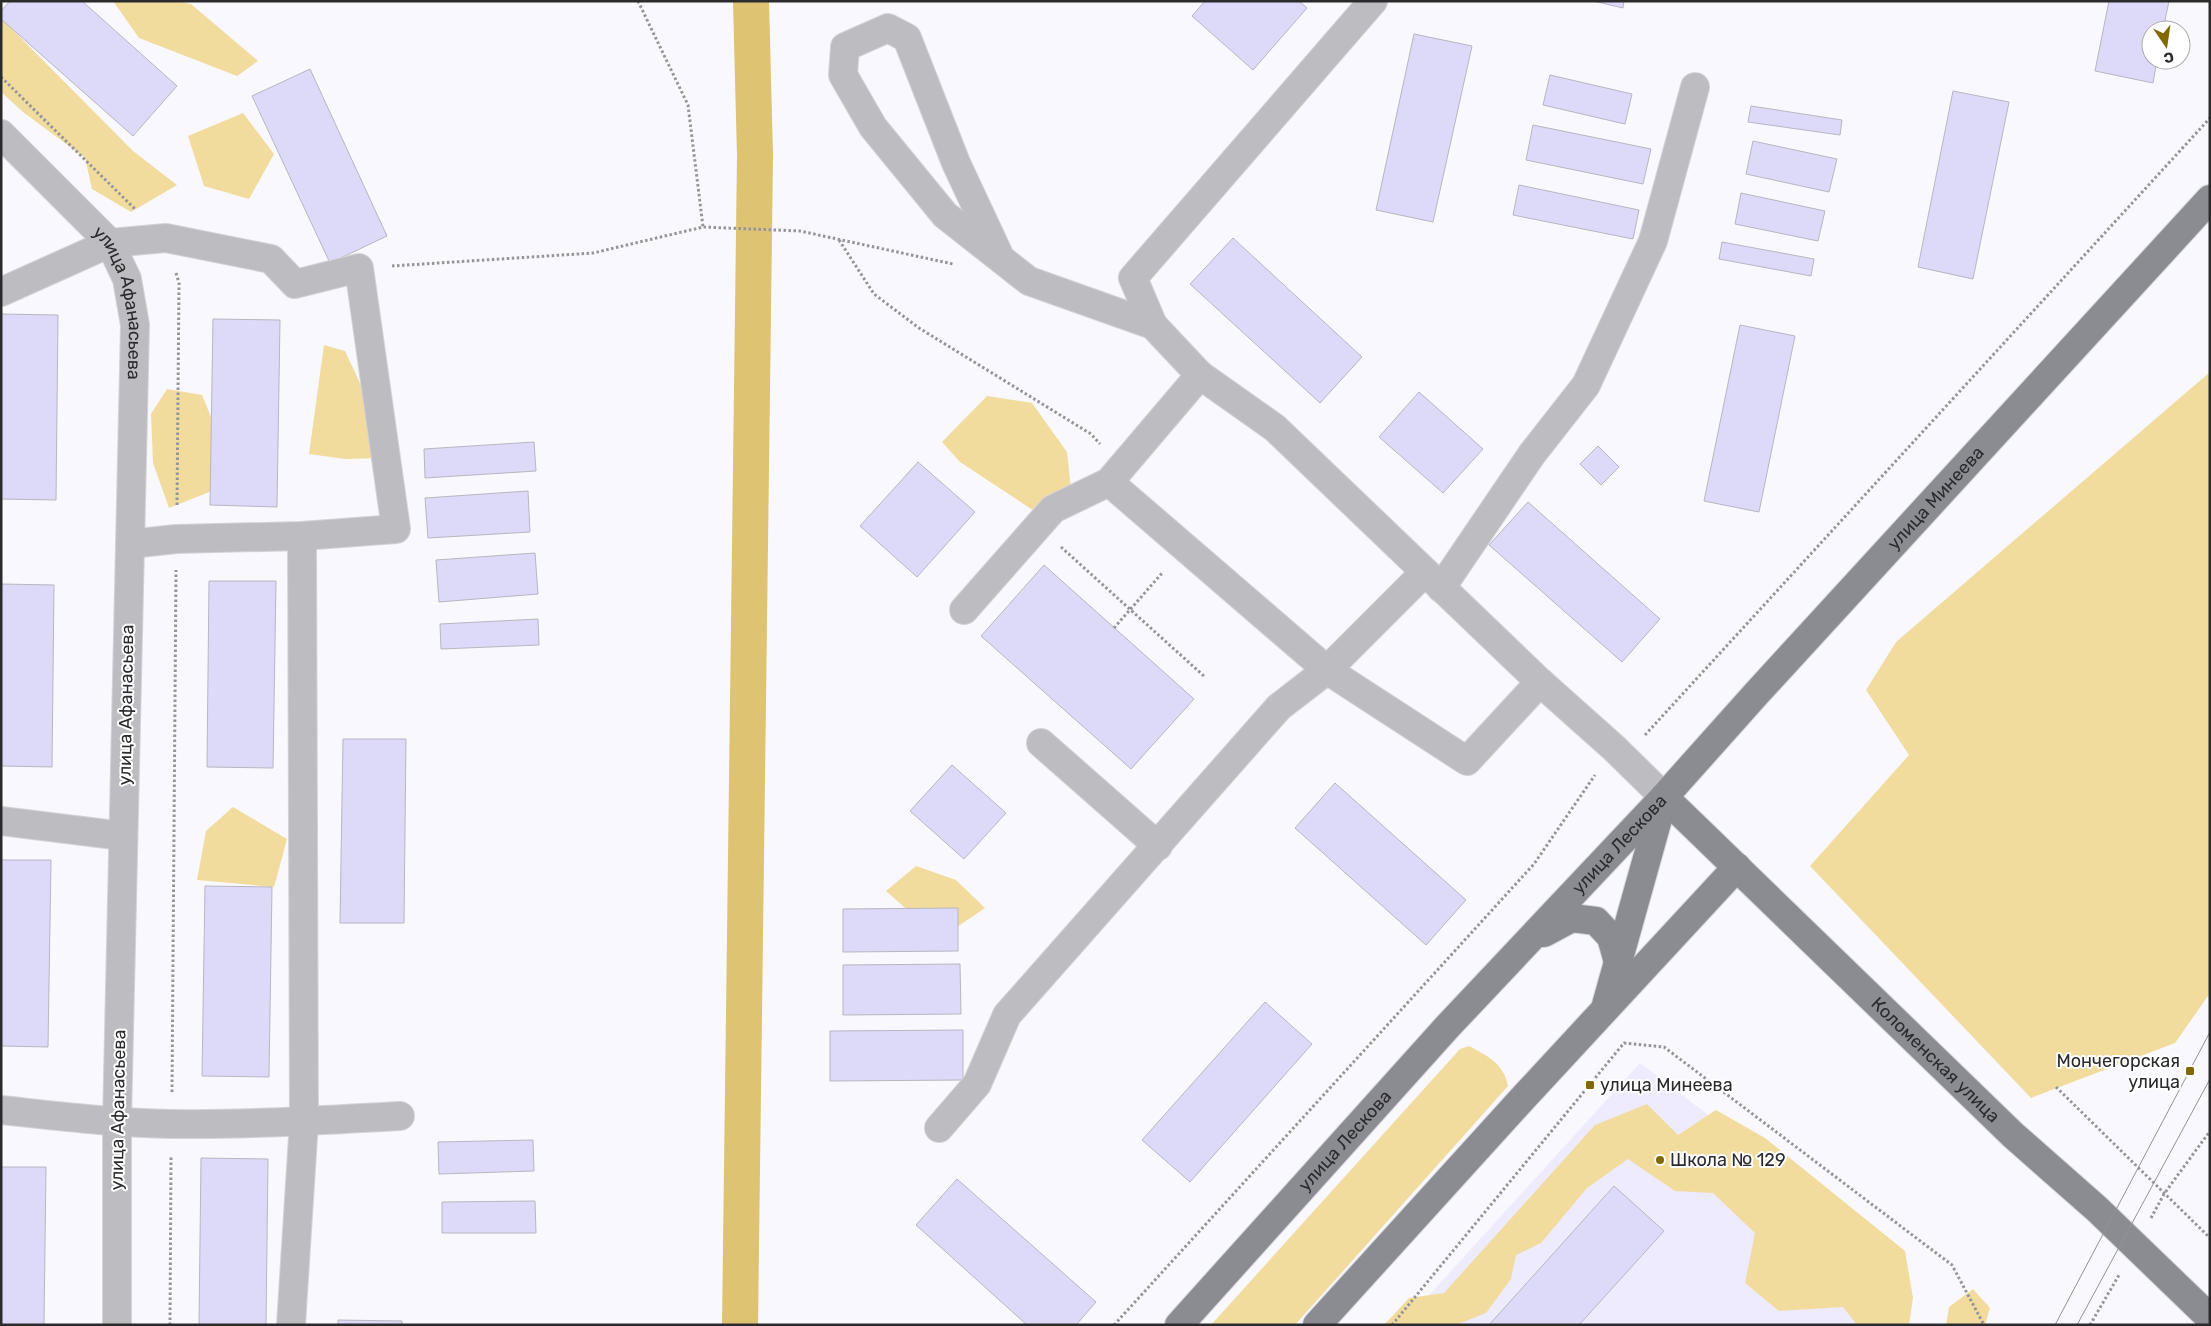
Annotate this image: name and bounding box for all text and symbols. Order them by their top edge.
north arrow [2141,20,2191,70]
text: С [2162,48,2176,67]
street label: улица Афанасьева [88,221,146,380]
street label: улица Минеева [1883,442,1989,554]
street label: улица Афанасьева [114,624,138,786]
street label: улица Лескова [1567,790,1672,899]
street label: Коломенская улица [1867,993,2005,1127]
street label: улица Афанасьева [106,1029,130,1191]
place label: Мончегорская улица [2056,1050,2180,1093]
marker: Мончегорская улица [2184,1065,2196,1077]
place label: улица Минеева [1600,1074,1733,1096]
marker: улица Минеева [1584,1079,1596,1091]
street label: улица Лескова [1294,1085,1396,1196]
place label: Школа № 129 [1670,1149,1786,1171]
marker: Школа № 129 [1654,1154,1666,1166]

